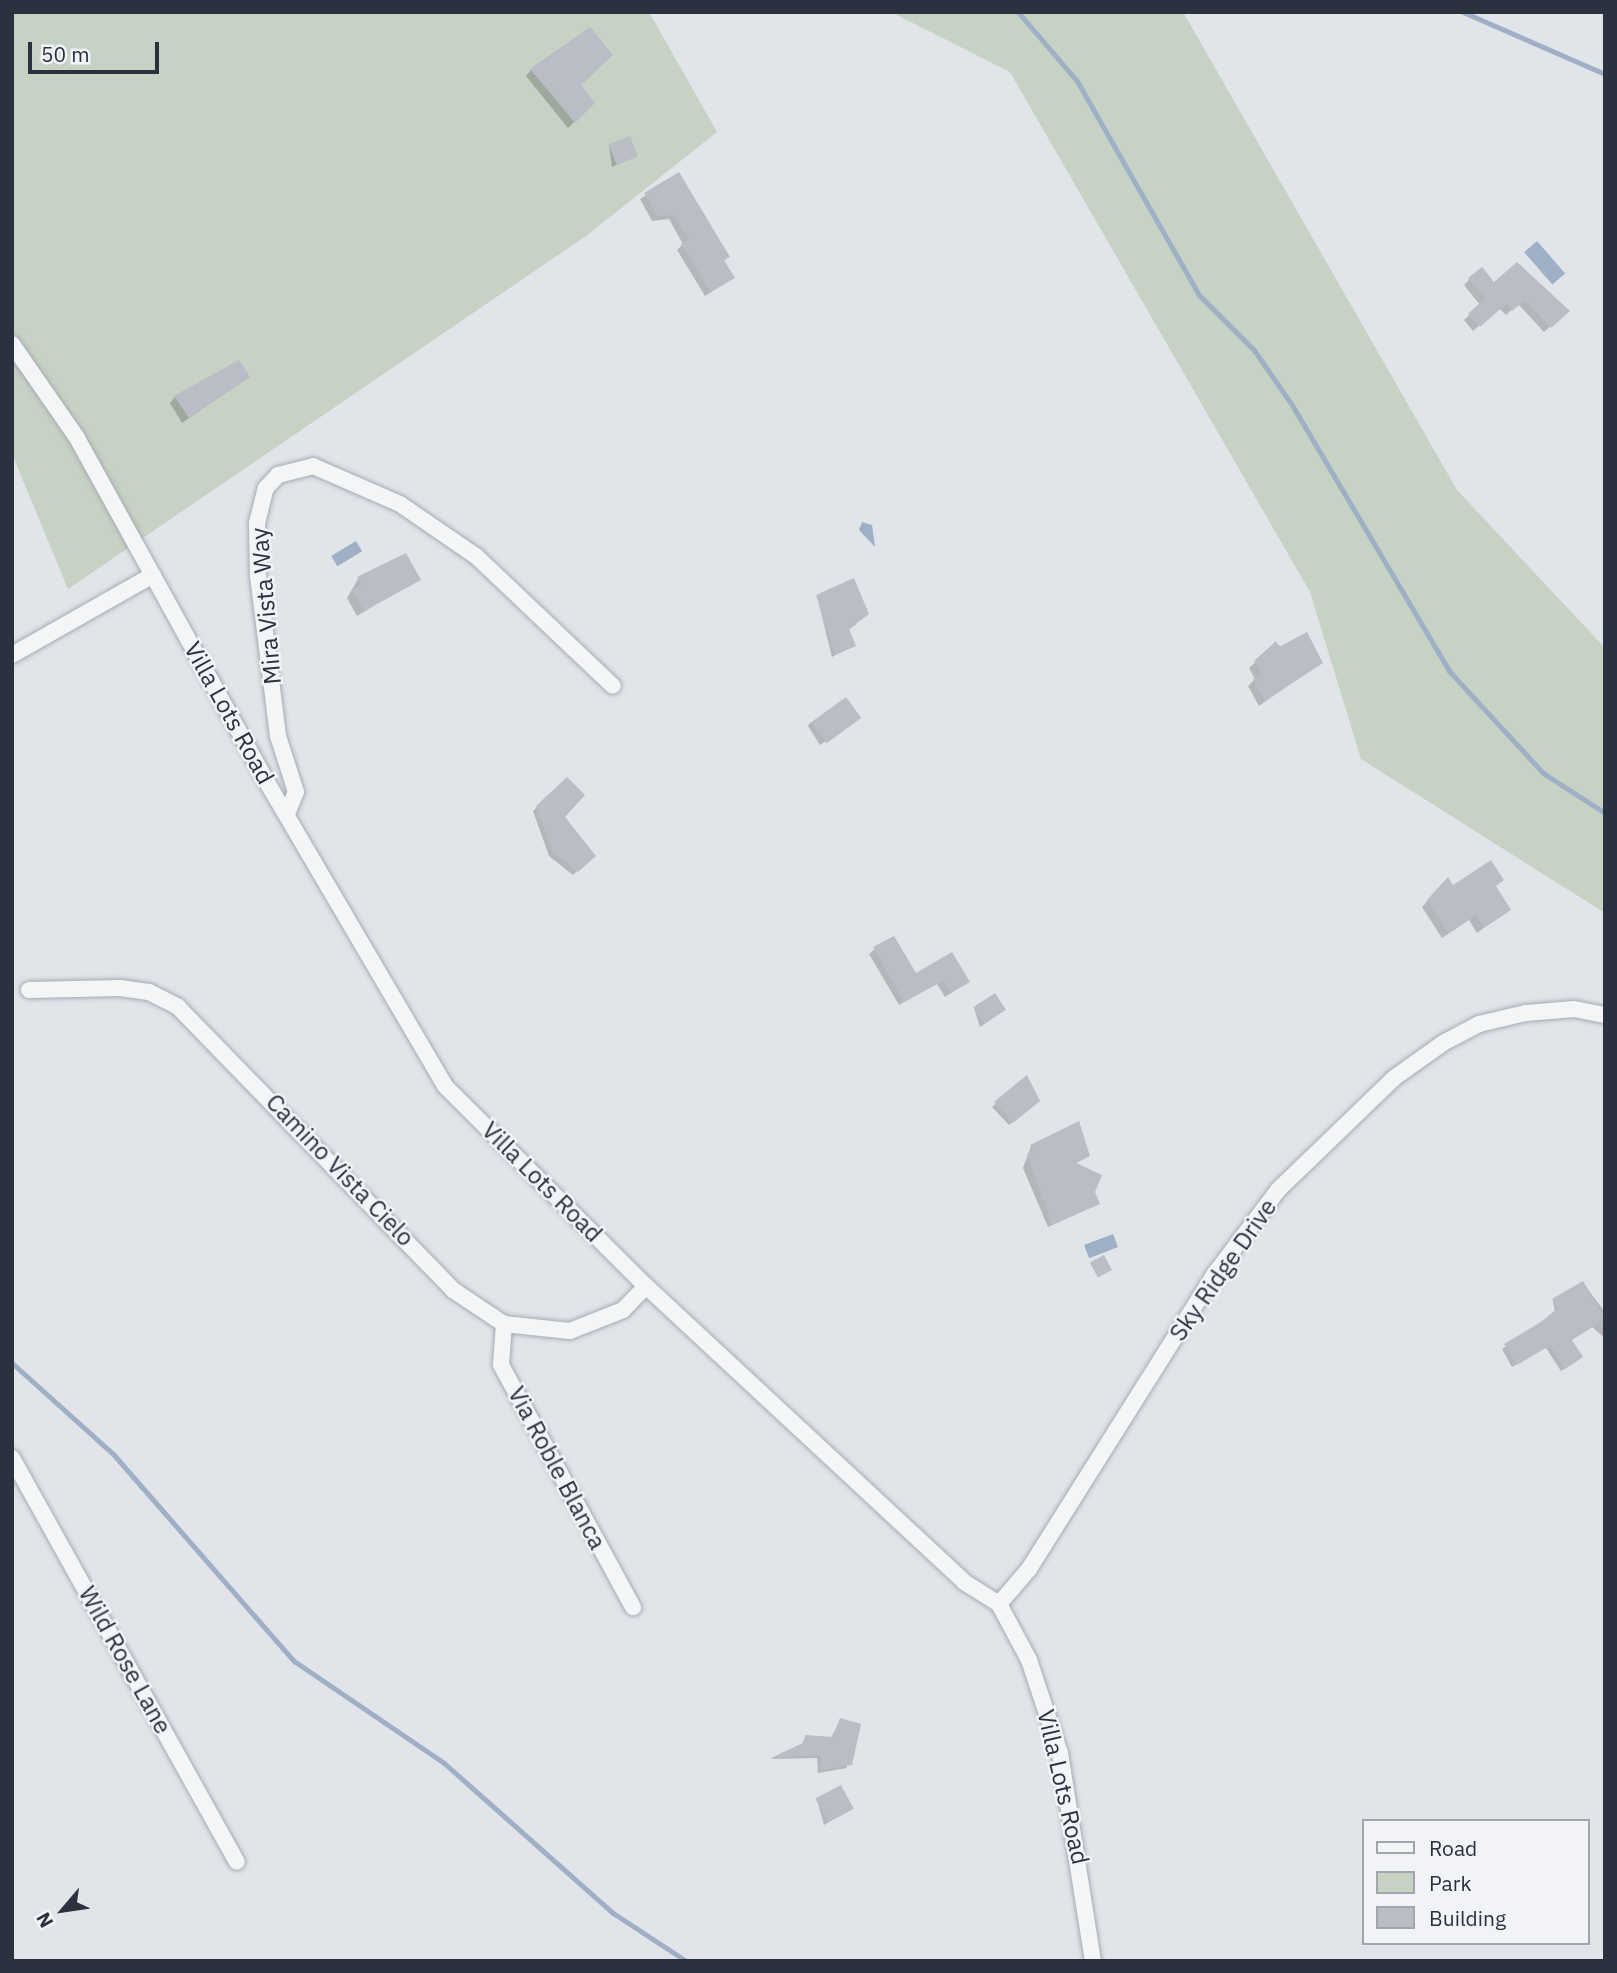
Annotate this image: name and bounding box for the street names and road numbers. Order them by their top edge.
street label: Mira Vista Way [245,526,287,686]
street label: Villa Lots Road [178,637,280,789]
street label: Camino Vista Cielo [260,1088,420,1252]
street label: Villa Lots Road [476,1116,608,1248]
street label: Sky Ridge Drive [1163,1194,1283,1346]
street label: Via Roble Blanca [502,1382,612,1554]
street label: Wild Rose Lane [73,1581,177,1739]
street label: Villa Lots Road [1031,1707,1095,1867]

